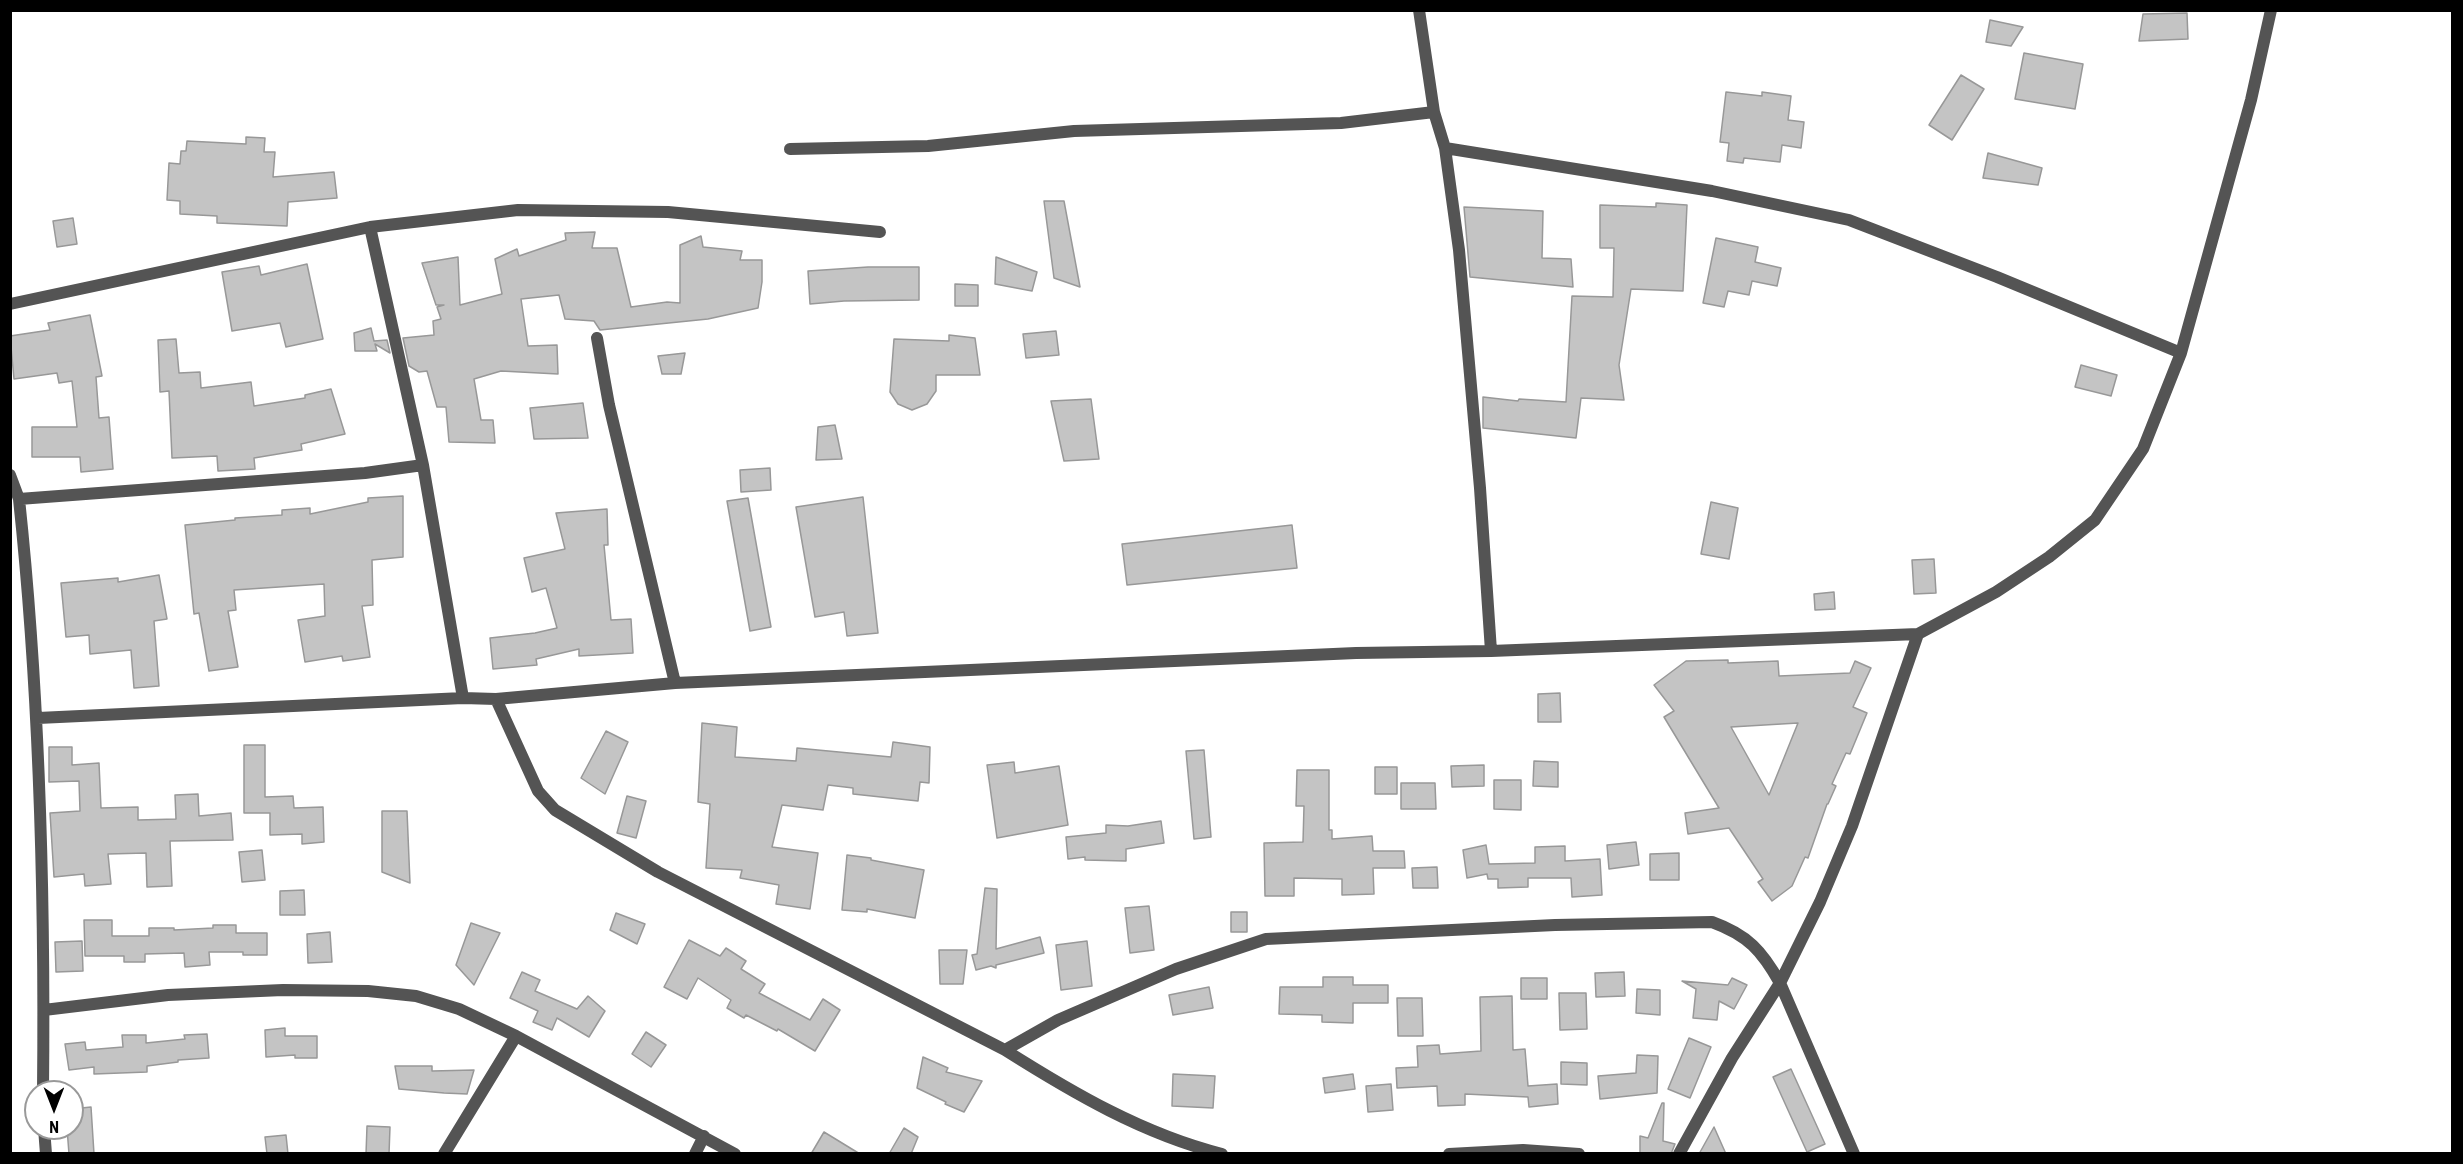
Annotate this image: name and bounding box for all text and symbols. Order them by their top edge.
north arrow [24,1080,84,1140]
text: N [49,1117,59,1136]

